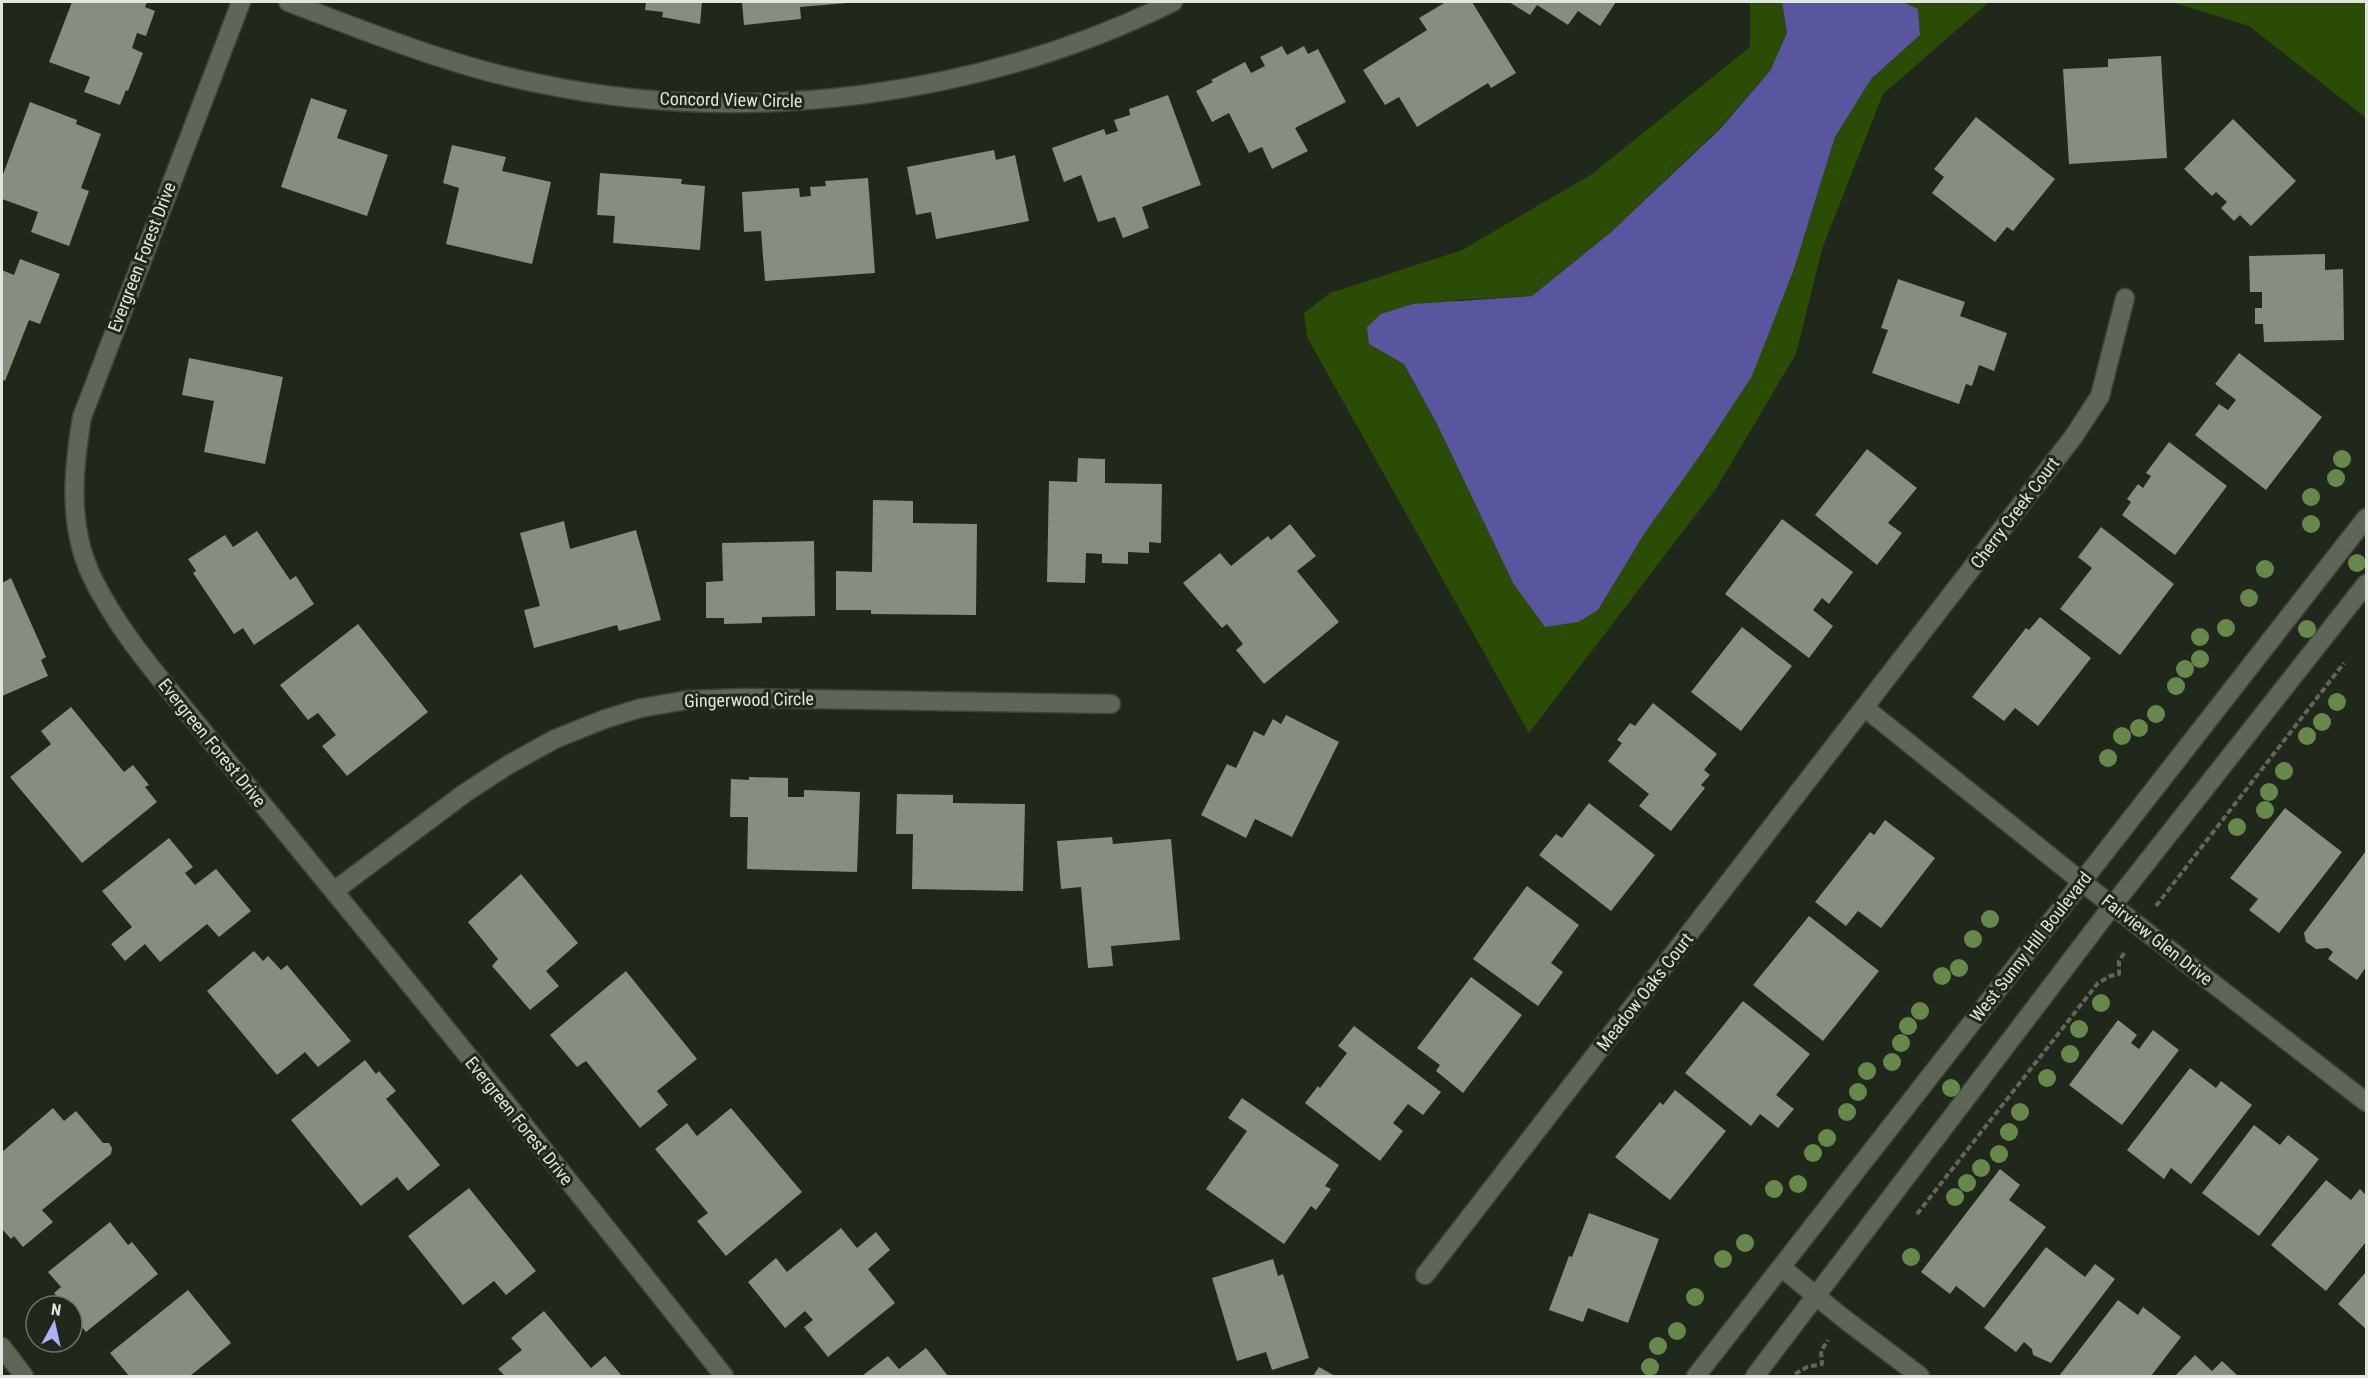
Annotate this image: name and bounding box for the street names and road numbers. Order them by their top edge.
street label: Concord View Circle [659,88,803,111]
street label: Evergreen Forest Drive [103,179,180,335]
street label: Cherry Creek Court [1966,453,2063,572]
street label: Evergreen Forest Drive [154,674,271,811]
street label: Gingerwood Circle [684,688,814,711]
street label: West Sunny Hill Boulevard [1965,867,2096,1026]
street label: Fairview Glen Drive [2098,890,2217,989]
street label: Meadow Oaks Court [1592,929,1697,1055]
street label: Evergreen Forest Drive [461,1052,578,1189]

